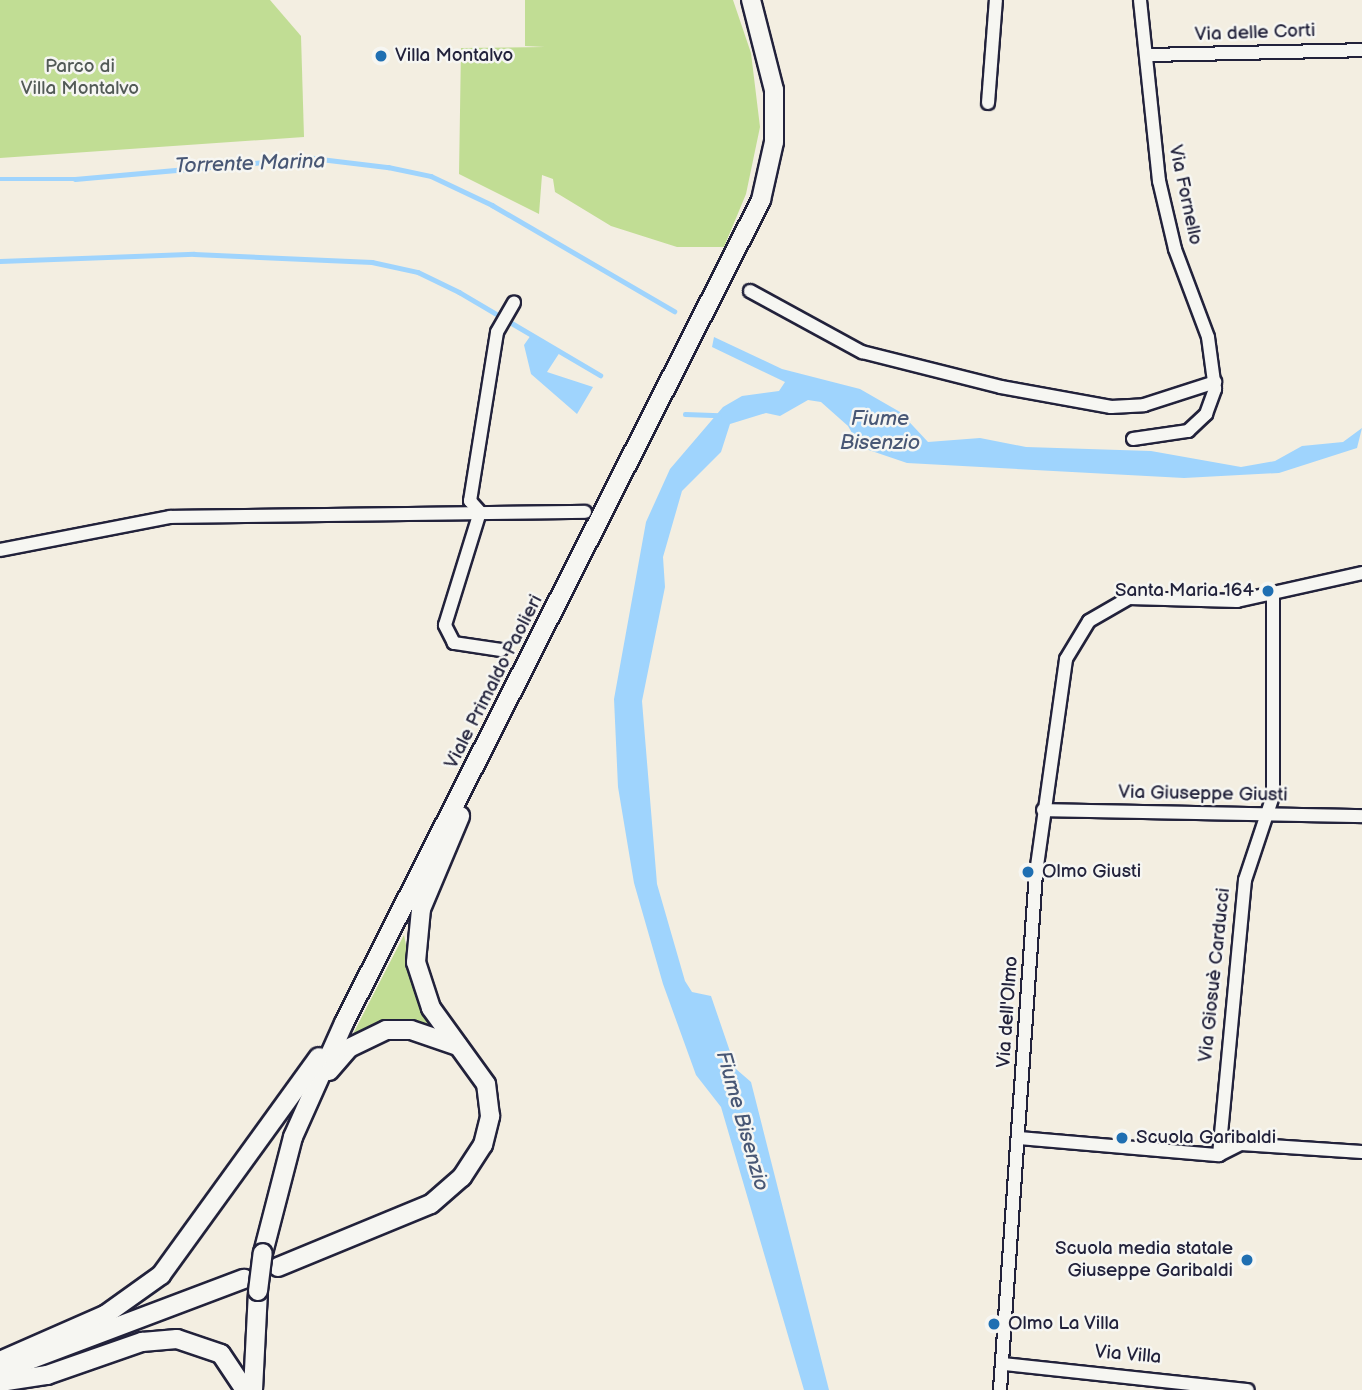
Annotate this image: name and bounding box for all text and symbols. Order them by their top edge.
street label: Via delle Corti [1194,20,1316,46]
place label: Villa Montalvo [395,45,513,67]
marker: Villa Montalvo [373,48,389,64]
park label: Parco di Villa Montalvo [21,56,139,100]
street label: Via Fornello [1163,143,1207,247]
water label: Torrente Marina [174,149,326,179]
water label: Fiume Bisenzio [840,406,920,456]
place label: Santa Maria 164 [1115,580,1254,602]
marker: Santa Maria 164 [1260,583,1276,599]
street label: Viale Primaldo Paolieri [440,591,548,773]
street label: Via Giuseppe Giusti [1118,781,1288,807]
place label: Olmo Giusti [1042,861,1141,883]
marker: Olmo Giusti [1020,864,1036,880]
street label: Via Giosuè Carducci [1195,887,1235,1063]
street label: Via dell'Olmo [993,955,1023,1069]
water label: Fiume Bisenzio [710,1048,774,1194]
place label: Scuola Garibaldi [1136,1127,1276,1149]
marker: Scuola Garibaldi [1114,1130,1130,1146]
place label: Scuola media statale Giuseppe Garibaldi [1055,1238,1233,1282]
marker: Scuola media statale Giuseppe Garibaldi [1239,1252,1255,1268]
place label: Olmo La Villa [1008,1313,1120,1335]
marker: Olmo La Villa [986,1316,1002,1332]
street label: Via Villa [1093,1341,1163,1369]

